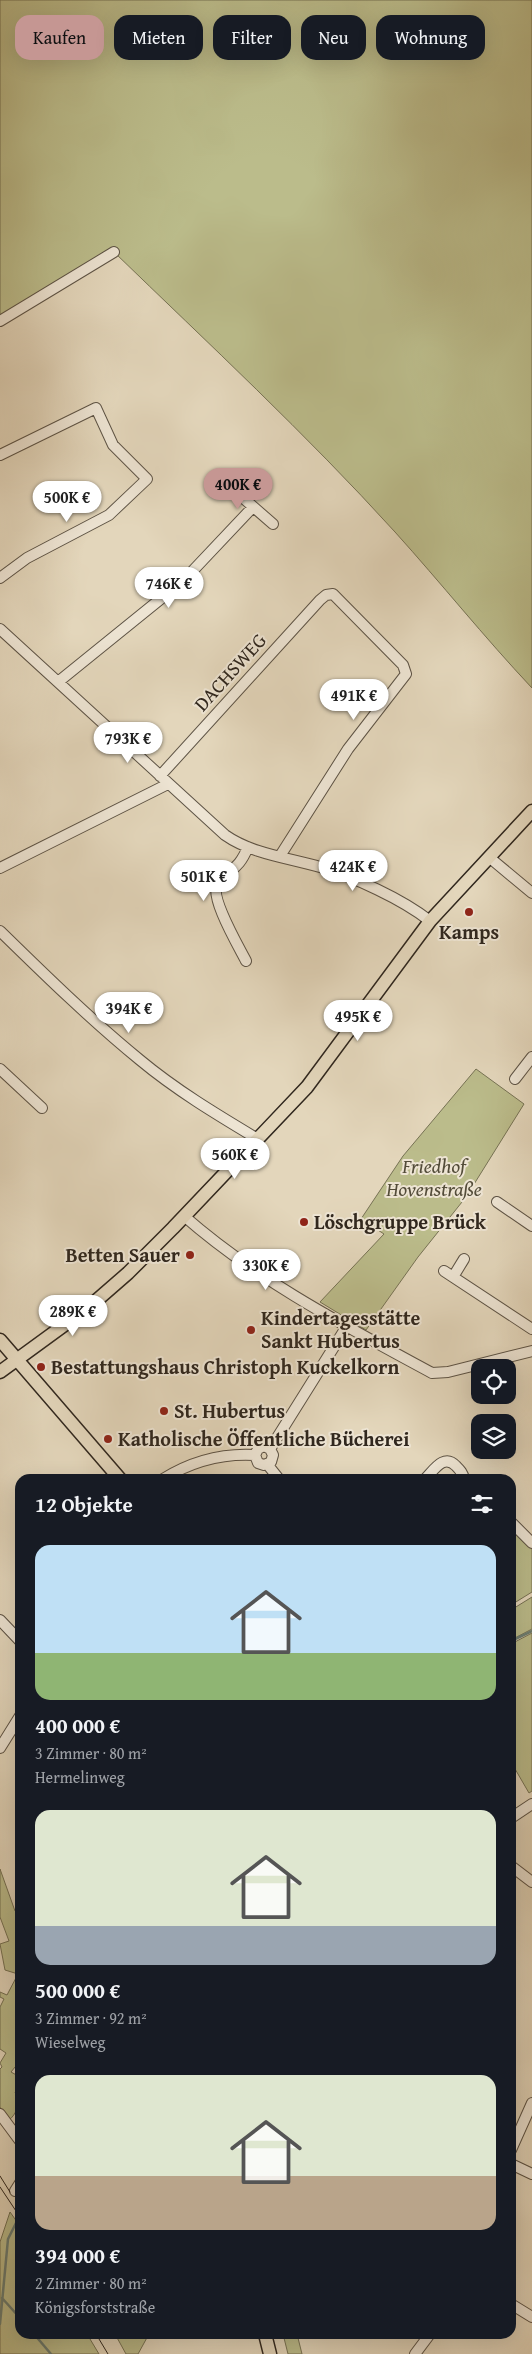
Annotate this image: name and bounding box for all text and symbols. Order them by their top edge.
chip: Kaufen [15,15,104,60]
chip: Mieten [114,15,203,60]
chip: Filter [213,15,291,60]
chip: Neu [301,15,366,60]
chip: Wohnung [376,15,485,60]
pin: 400K € [197,468,279,510]
text: 400K € [215,472,261,496]
pin: 500K € [26,480,108,523]
text: 500K € [44,485,90,509]
pin: 746K € [128,566,210,609]
text: 746K € [146,571,192,595]
street label: DACHSWEG [187,626,273,717]
pin: 491K € [313,678,395,721]
text: 491K € [331,683,377,707]
pin: 793K € [87,722,169,764]
text: 793K € [105,726,151,750]
pin: 424K € [312,850,394,892]
text: 424K € [330,854,376,878]
pin: 501K € [163,860,245,902]
text: 501K € [181,864,227,888]
marker: Kamps [463,906,475,918]
place label: Kamps [439,917,499,946]
pin: 394K € [88,992,170,1034]
text: 394K € [106,996,152,1020]
pin: 495K € [317,1000,399,1042]
text: 495K € [335,1004,381,1028]
pin: 560K € [194,1138,276,1180]
text: 560K € [212,1142,258,1166]
park label: Friedhof Hovenstraße [385,1151,482,1203]
place label: Löschgruppe Brück [314,1207,487,1236]
marker: Löschgruppe Brück [298,1216,310,1228]
place label: Betten Sauer [65,1240,180,1269]
pin: 330K € [225,1248,307,1291]
marker: Betten Sauer [184,1249,196,1261]
text: 330K € [243,1253,289,1277]
pin: 289K € [32,1294,114,1337]
text: 289K € [50,1299,96,1323]
place label: Kindertagesstätte Sankt Hubertus [261,1303,420,1355]
marker: Kindertagesstätte Sankt Hubertus [245,1324,257,1336]
place label: Bestattungshaus Christoph Kuckelkorn [51,1352,399,1381]
map controls [471,1359,516,1459]
button: locate [471,1359,516,1404]
marker: Bestattungshaus Christoph Kuckelkorn [35,1361,47,1373]
place label: St. Hubertus [174,1396,285,1425]
marker: St. Hubertus [158,1405,170,1417]
button: layers [471,1414,516,1459]
place label: Katholische Öffentliche Bücherei [118,1424,409,1453]
marker: Katholische Öffentliche Bücherei [102,1433,114,1445]
text: 12 Objekte [35,1489,133,1520]
icon: filters [468,1490,496,1518]
icon: home [221,1577,311,1667]
text: 400 000 € [35,1710,120,1741]
text: 3 Zimmer · 80 m² [35,1741,147,1765]
text: Hermelinweg [35,1765,125,1789]
icon: home [221,1842,311,1932]
text: 500 000 € [35,1975,120,2006]
text: 3 Zimmer · 92 m² [35,2006,147,2030]
text: Wieselweg [35,2030,105,2054]
icon: home [221,2107,311,2197]
text: 394 000 € [35,2240,120,2271]
text: 2 Zimmer · 80 m² [35,2271,147,2295]
text: Königsforststraße [35,2295,155,2319]

